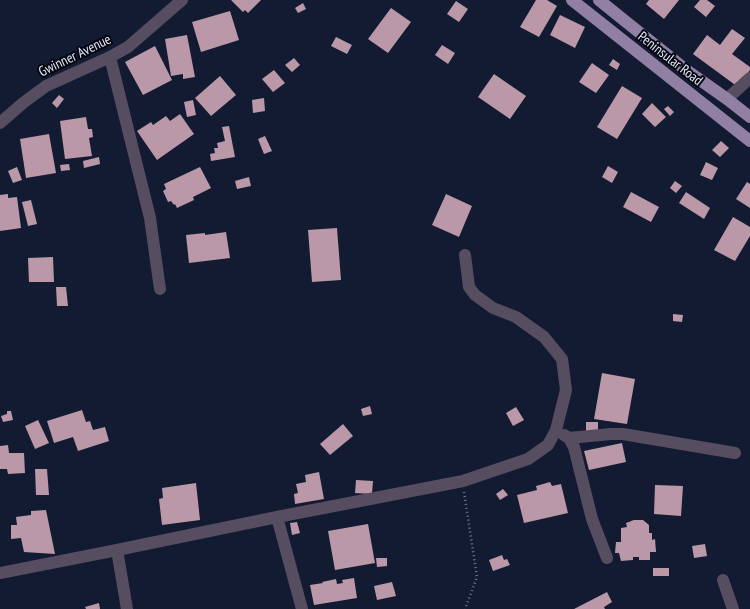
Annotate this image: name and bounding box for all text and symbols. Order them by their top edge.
street label: Peninsular Road [634,29,706,89]
street label: Gwinner Avenue [36,31,114,81]

